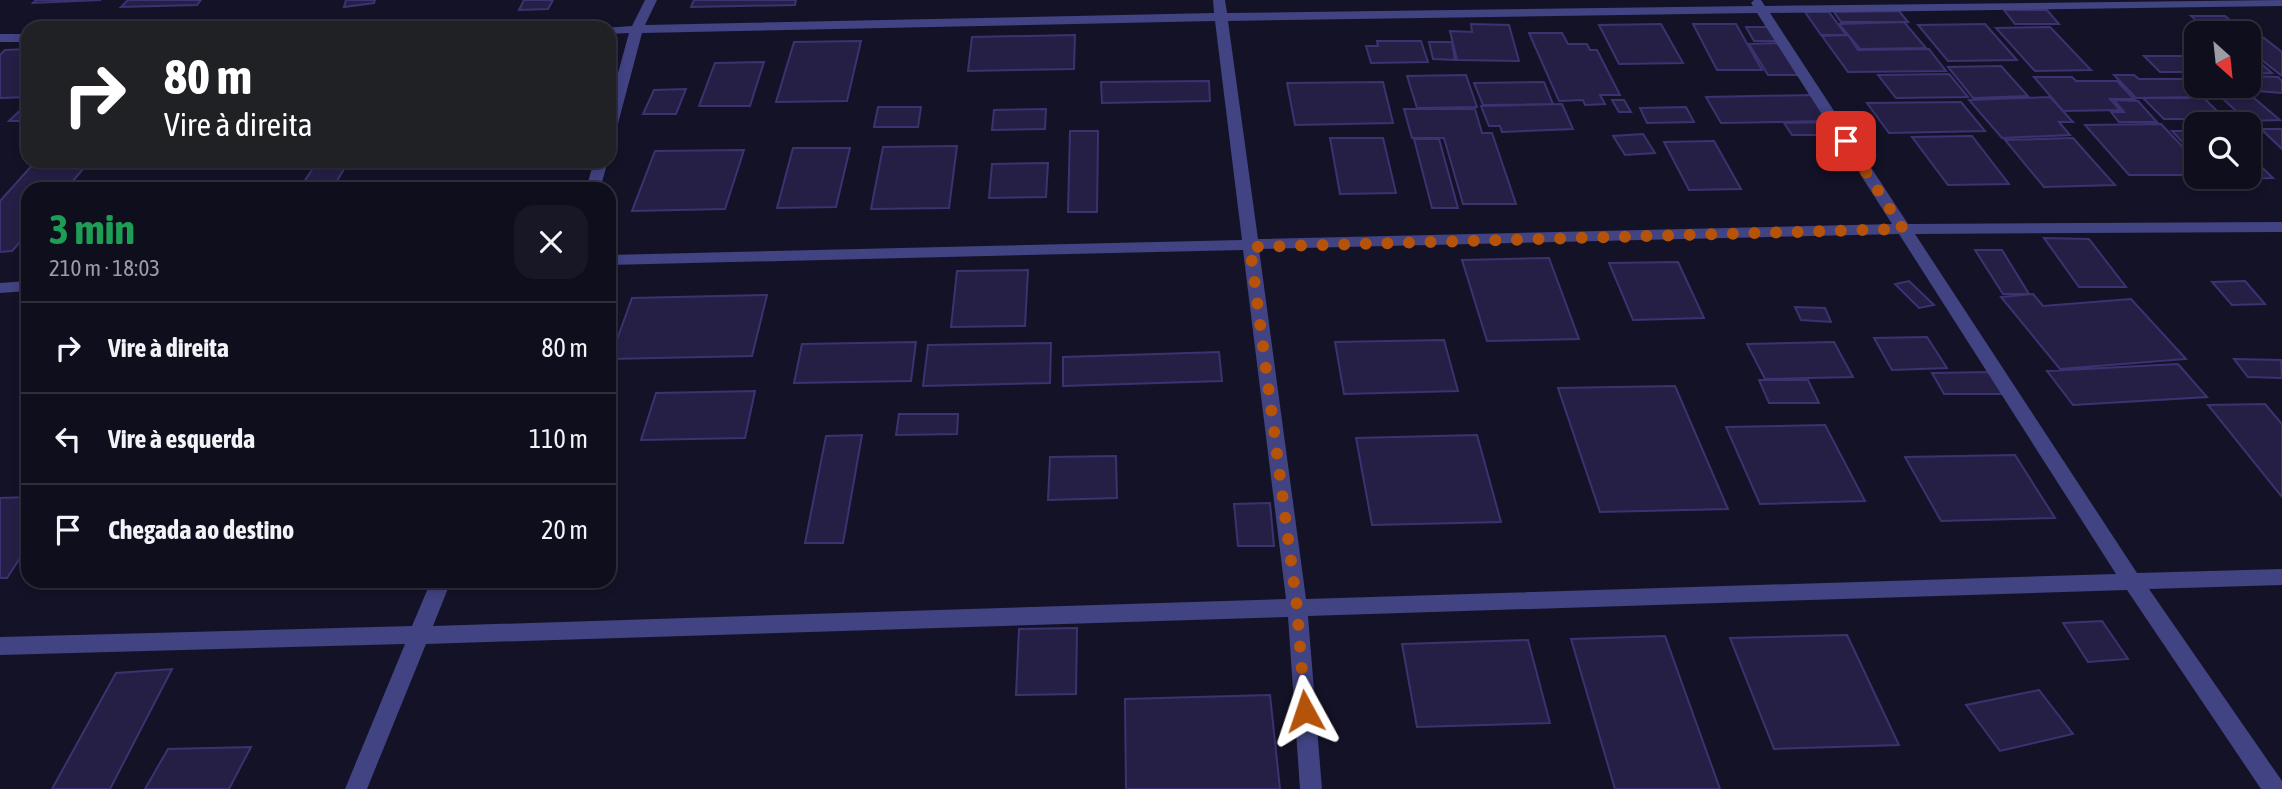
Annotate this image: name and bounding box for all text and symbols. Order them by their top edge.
north arrow [2184,21,2261,98]
map controls [2184,21,2261,189]
text: 80 m [164,48,252,104]
icon: right [49,49,140,140]
text: Vire à direita [164,106,313,143]
pin [1816,111,1876,171]
button: search [2184,112,2261,189]
icon: arrive [1827,122,1865,160]
text: 3 min [49,205,135,253]
button: close [514,205,588,279]
text: 210 m · 18:03 [49,255,160,281]
icon: right [49,329,87,367]
text: Vire à direita [108,333,229,363]
text: 80 m [541,333,588,363]
icon: left [49,420,87,458]
text: Vire à esquerda [108,424,255,454]
text: 110 m [529,424,588,454]
icon: arrive [49,511,87,549]
text: Chegada ao destino [108,515,294,545]
text: 20 m [541,515,588,545]
position arrow [1268,674,1342,748]

